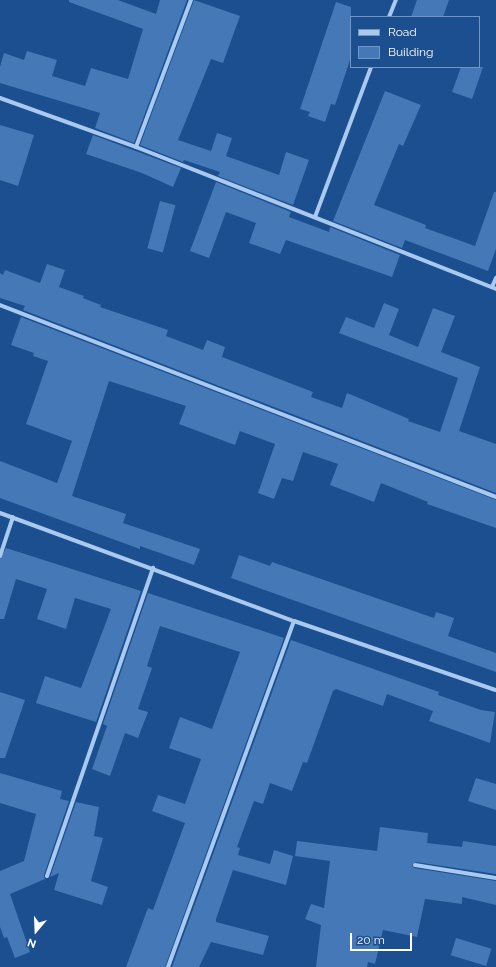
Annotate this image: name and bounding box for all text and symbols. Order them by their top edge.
legend [350,16,480,68]
text: Road [388,25,417,39]
text: Building [388,45,434,59]
north arrow [16,911,56,951]
scale bar [352,925,414,951]
text: 20 m [357,933,385,947]
text: N [26,935,38,950]

